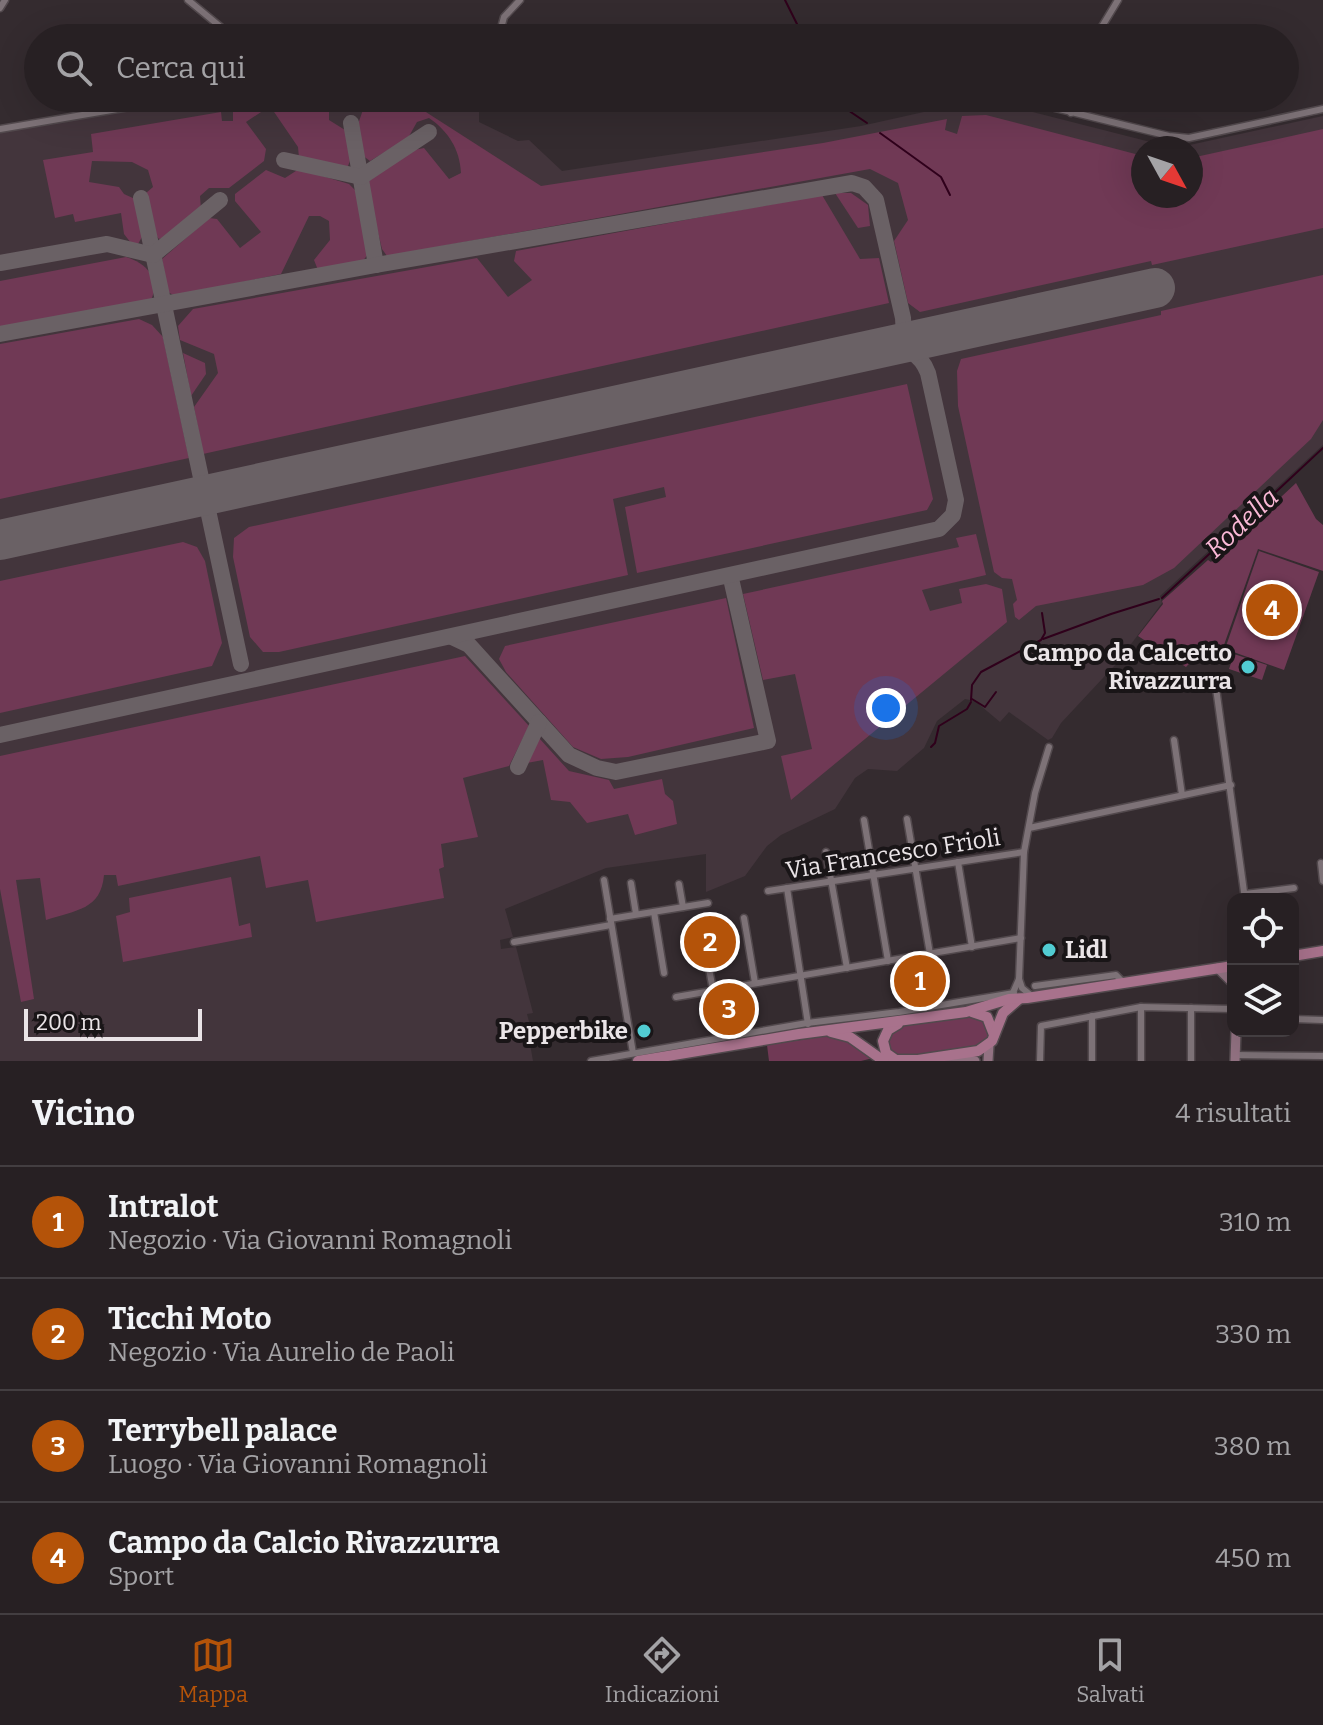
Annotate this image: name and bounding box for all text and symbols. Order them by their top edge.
search box [24,24,1299,112]
icon: search [52,46,96,90]
text: Cerca qui [116,50,246,86]
north arrow [1131,136,1203,208]
water label: Rodella [1199,482,1285,564]
pin: 4 [1246,580,1298,640]
place label: Campo da Calcetto Rivazzurra [1023,639,1233,695]
marker: Campo da Calcetto Rivazzurra [1239,658,1257,676]
your location [866,688,906,728]
street label: Via Francesco Frioli [784,823,1002,885]
map controls [1227,893,1299,1037]
button: locate [1227,893,1299,965]
pin: 2 [684,912,736,972]
place label: Lidl [1065,936,1108,964]
marker: Lidl [1040,941,1058,959]
pin: 1 [894,951,946,1011]
button: layers [1227,965,1299,1037]
pin: 3 [703,979,755,1039]
scale bar [24,1005,202,1041]
text: 200 m [36,1009,102,1036]
place label: Pepperbike [499,1017,628,1045]
marker: Pepperbike [635,1022,653,1040]
text: Vicino [32,1093,135,1134]
text: 4 risultati [1175,1098,1291,1129]
text: Intralot [108,1189,219,1225]
text: 1 [52,1207,64,1238]
text: 310 m [1219,1207,1291,1238]
text: Negozio · Via Giovanni Romagnoli [108,1225,512,1256]
text: Ticchi Moto [108,1301,272,1337]
text: 2 [51,1319,65,1350]
text: 330 m [1215,1319,1291,1350]
text: Negozio · Via Aurelio de Paoli [108,1337,455,1368]
text: Terrybell palace [108,1413,337,1449]
text: 3 [51,1431,65,1462]
text: 380 m [1214,1431,1291,1462]
text: Luogo · Via Giovanni Romagnoli [108,1449,488,1480]
text: Campo da Calcio Rivazzurra [108,1525,499,1561]
text: 4 [50,1543,66,1574]
text: 450 m [1215,1543,1291,1574]
text: Sport [108,1561,174,1592]
tab: Mappa [178,1633,248,1708]
tab: Indicazioni [605,1633,719,1708]
tab: Salvati [1076,1633,1145,1708]

